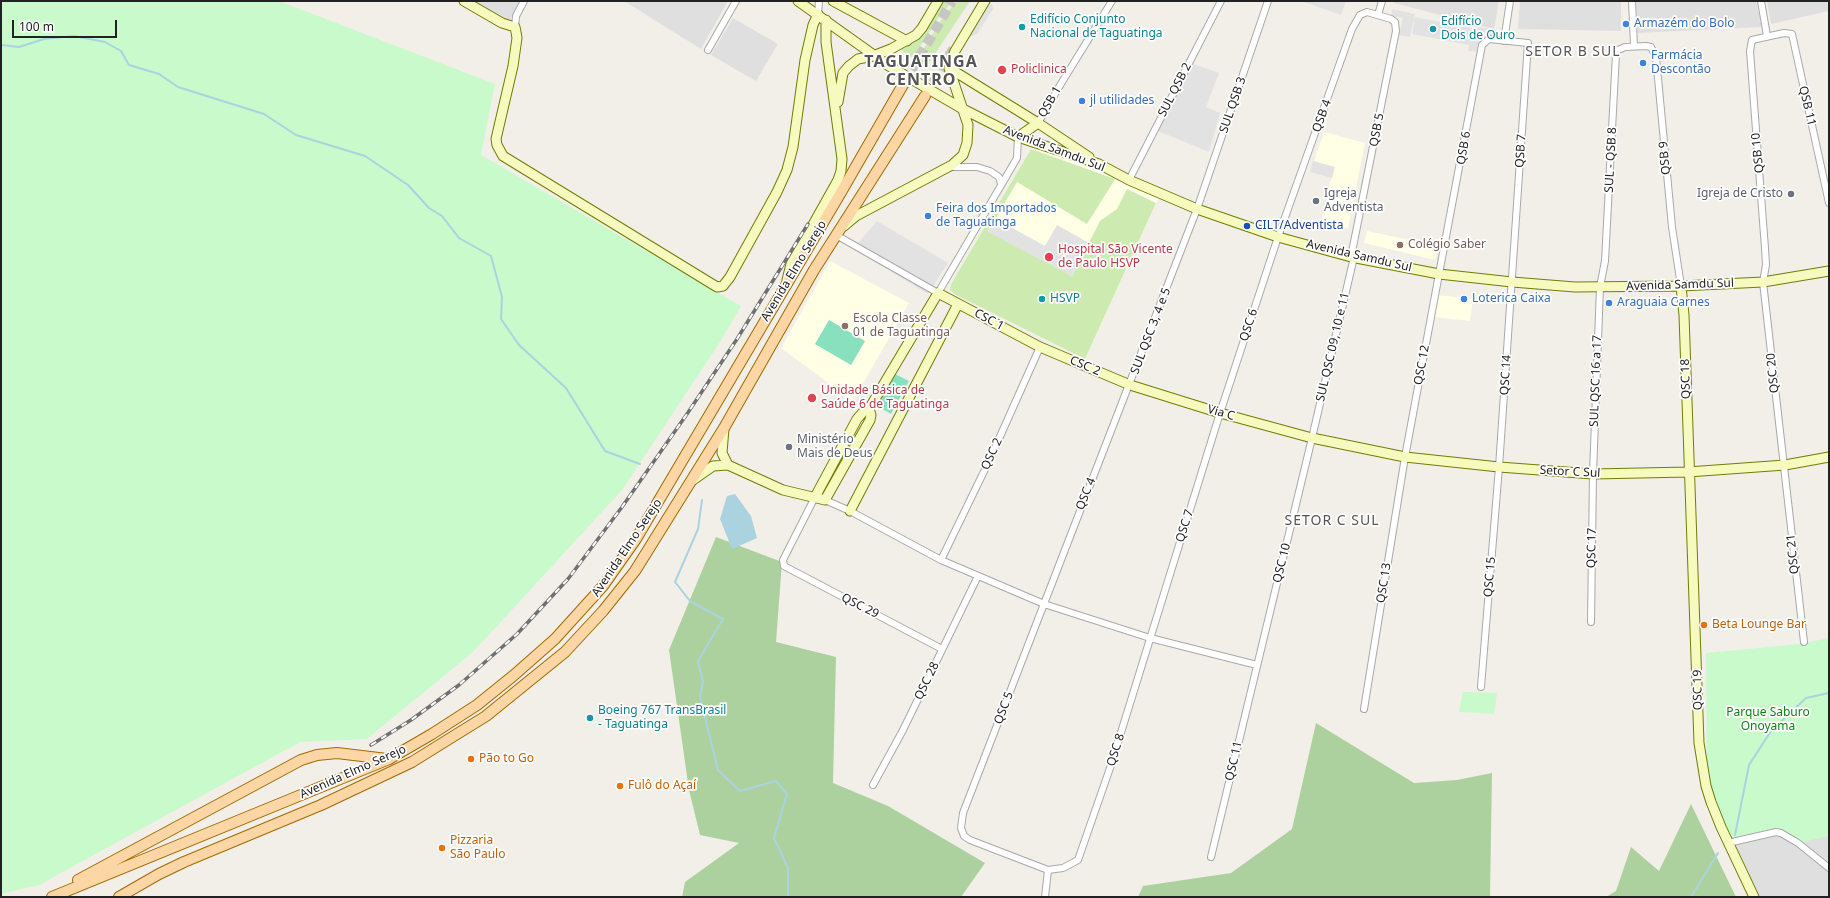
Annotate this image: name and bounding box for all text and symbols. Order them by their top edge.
scale bar [14,12,119,38]
place label: Edifício Conjunto Nacional de Taguatinga [1030,13,1163,41]
place label: Edifício Dois de Ouro [1441,15,1515,43]
place label: Armazém do Bolo [1634,17,1734,31]
text: 100 m [19,18,54,35]
marker: Armazém do Bolo [1621,19,1631,29]
marker: Edifício Conjunto Nacional de Taguatinga [1017,22,1027,32]
marker: Edifício Dois de Ouro [1428,24,1438,34]
district label: SETOR B SUL [1525,44,1621,60]
place label: Farmácia Descontão [1651,49,1711,77]
district label: TAGUATINGA CENTRO [864,52,978,90]
marker: Farmácia Descontão [1638,58,1648,68]
street label: SUL QSB 2 [1155,61,1195,119]
place label: Policlinica [1011,63,1067,77]
marker: Policlinica [996,64,1008,76]
street label: SUL QSB 3 [1217,75,1249,135]
street label: QSB 1 [1035,84,1065,120]
street label: QSB 11 [1795,85,1819,127]
place label: jl utilidades [1090,94,1154,108]
marker: jl utilidades [1077,96,1087,106]
street label: QSB 4 [1309,98,1335,134]
street label: QSB 5 [1367,112,1387,148]
street label: Avenida Samdu Sul [1001,123,1107,175]
street label: SUL - QSB 8 [1602,127,1620,193]
street label: QSB 6 [1454,130,1474,166]
street label: QSB 10 [1749,132,1767,174]
street label: QSB 7 [1513,134,1529,168]
street label: QSB 9 [1656,141,1674,175]
place label: Igreja Adventista [1324,187,1384,215]
place label: Igreja de Cristo [1697,187,1783,201]
marker: Igreja de Cristo [1786,189,1796,199]
marker: Igreja Adventista [1311,196,1321,206]
place label: Feira dos Importados de Taguatinga [936,202,1057,230]
marker: Feira dos Importados de Taguatinga [923,211,933,221]
street label: Avenida Elmo Serejo [758,218,830,324]
place label: CILT/Adventista [1255,219,1343,233]
marker: CILT/Adventista [1242,221,1252,231]
street label: Avenida Samdu Sul [1305,237,1413,275]
place label: Colégio Saber [1408,238,1486,252]
marker: Colégio Saber [1395,240,1405,250]
place label: Hospital São Vicente de Paulo HSVP [1058,243,1173,271]
marker: Hospital São Vicente de Paulo HSVP [1043,251,1055,263]
street label: Avenida Samdu Sul [1626,276,1734,294]
street label: SUL QSC 3, 4 e 5 [1128,286,1174,376]
street label: SUL QSC 09, 10 e 11 [1313,291,1353,403]
place label: HSVP [1050,292,1080,306]
place label: Loterica Caixa [1472,292,1551,306]
marker: HSVP [1037,294,1047,304]
marker: Loterica Caixa [1459,294,1469,304]
place label: Araguaia Carnes [1617,296,1710,310]
marker: Araguaia Carnes [1604,298,1614,308]
street label: CSC 1 [972,306,1006,334]
street label: QSC 6 [1237,307,1261,343]
place label: Escola Classe 01 de Taguatinga [853,312,950,340]
marker: Escola Classe 01 de Taguatinga [840,321,850,331]
street label: SUL QSC 16 a 17 [1587,335,1605,427]
street label: QSC 12 [1411,344,1433,386]
street label: QSC 20 [1764,352,1782,394]
street label: CSC 2 [1068,353,1102,379]
street label: QSC 14 [1497,354,1515,396]
street label: QSC 18 [1678,359,1694,399]
place label: Unidade Básica de Saúde 6 de Taguatinga [821,384,949,412]
marker: Unidade Básica de Saúde 6 de Taguatinga [806,392,818,404]
street label: Via C [1206,402,1236,424]
place label: Ministério Mais de Deus [797,433,873,461]
street label: QSC 2 [978,436,1006,472]
marker: Ministério Mais de Deus [784,442,794,452]
street label: Setor C Sul [1539,463,1601,481]
street label: QSC 4 [1073,476,1099,512]
street label: Avenida Elmo Serejo [589,496,665,600]
street label: QSC 7 [1173,508,1197,544]
district label: SETOR C SUL [1285,513,1379,529]
street label: QSC 17 [1584,528,1600,568]
street label: QSC 21 [1784,533,1802,575]
street label: QSC 10 [1270,542,1294,584]
street label: QSC 15 [1481,556,1499,598]
street label: QSC 13 [1374,562,1394,604]
street label: QSC 29 [839,590,881,622]
place label: Beta Lounge Bar [1712,618,1806,632]
marker: Beta Lounge Bar [1699,620,1709,630]
street label: QSC 28 [912,660,942,702]
street label: QSC 19 [1690,670,1706,710]
street label: QSC 5 [991,690,1017,726]
place label: Boeing 767 TransBrasil - Taguatinga [598,704,726,732]
park label: Parque Saburo Onoyama [1726,706,1810,734]
marker: Boeing 767 TransBrasil - Taguatinga [585,713,595,723]
street label: QSC 8 [1104,732,1128,768]
street label: QSC 11 [1222,740,1246,782]
street label: Avenida Elmo Serejo [298,742,408,802]
place label: Pão to Go [479,752,534,766]
marker: Pão to Go [466,754,476,764]
place label: Fulô do Açaí [628,779,696,793]
marker: Fulô do Açaí [615,781,625,791]
place label: Pizzaria São Paulo [450,834,505,862]
marker: Pizzaria São Paulo [437,843,447,853]

